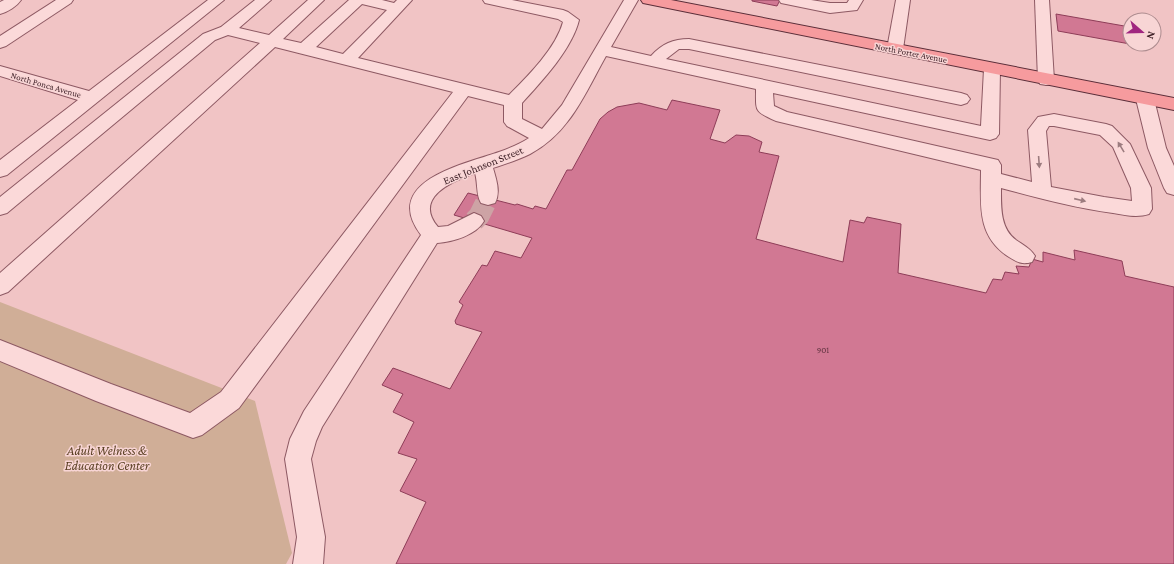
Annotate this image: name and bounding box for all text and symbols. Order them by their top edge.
north arrow [1122,12,1162,52]
text: N [1144,30,1158,41]
street label: North Porter Avenue [874,41,948,65]
street label: North Ponca Avenue [10,70,82,100]
one-way arrow [1118,141,1125,153]
street label: East Johnson Street [441,143,525,187]
one-way arrow [1036,156,1043,168]
one-way arrow [1074,197,1086,203]
house number: 901 [817,345,829,355]
park label: Adult Welness & Education Center [65,443,150,473]

